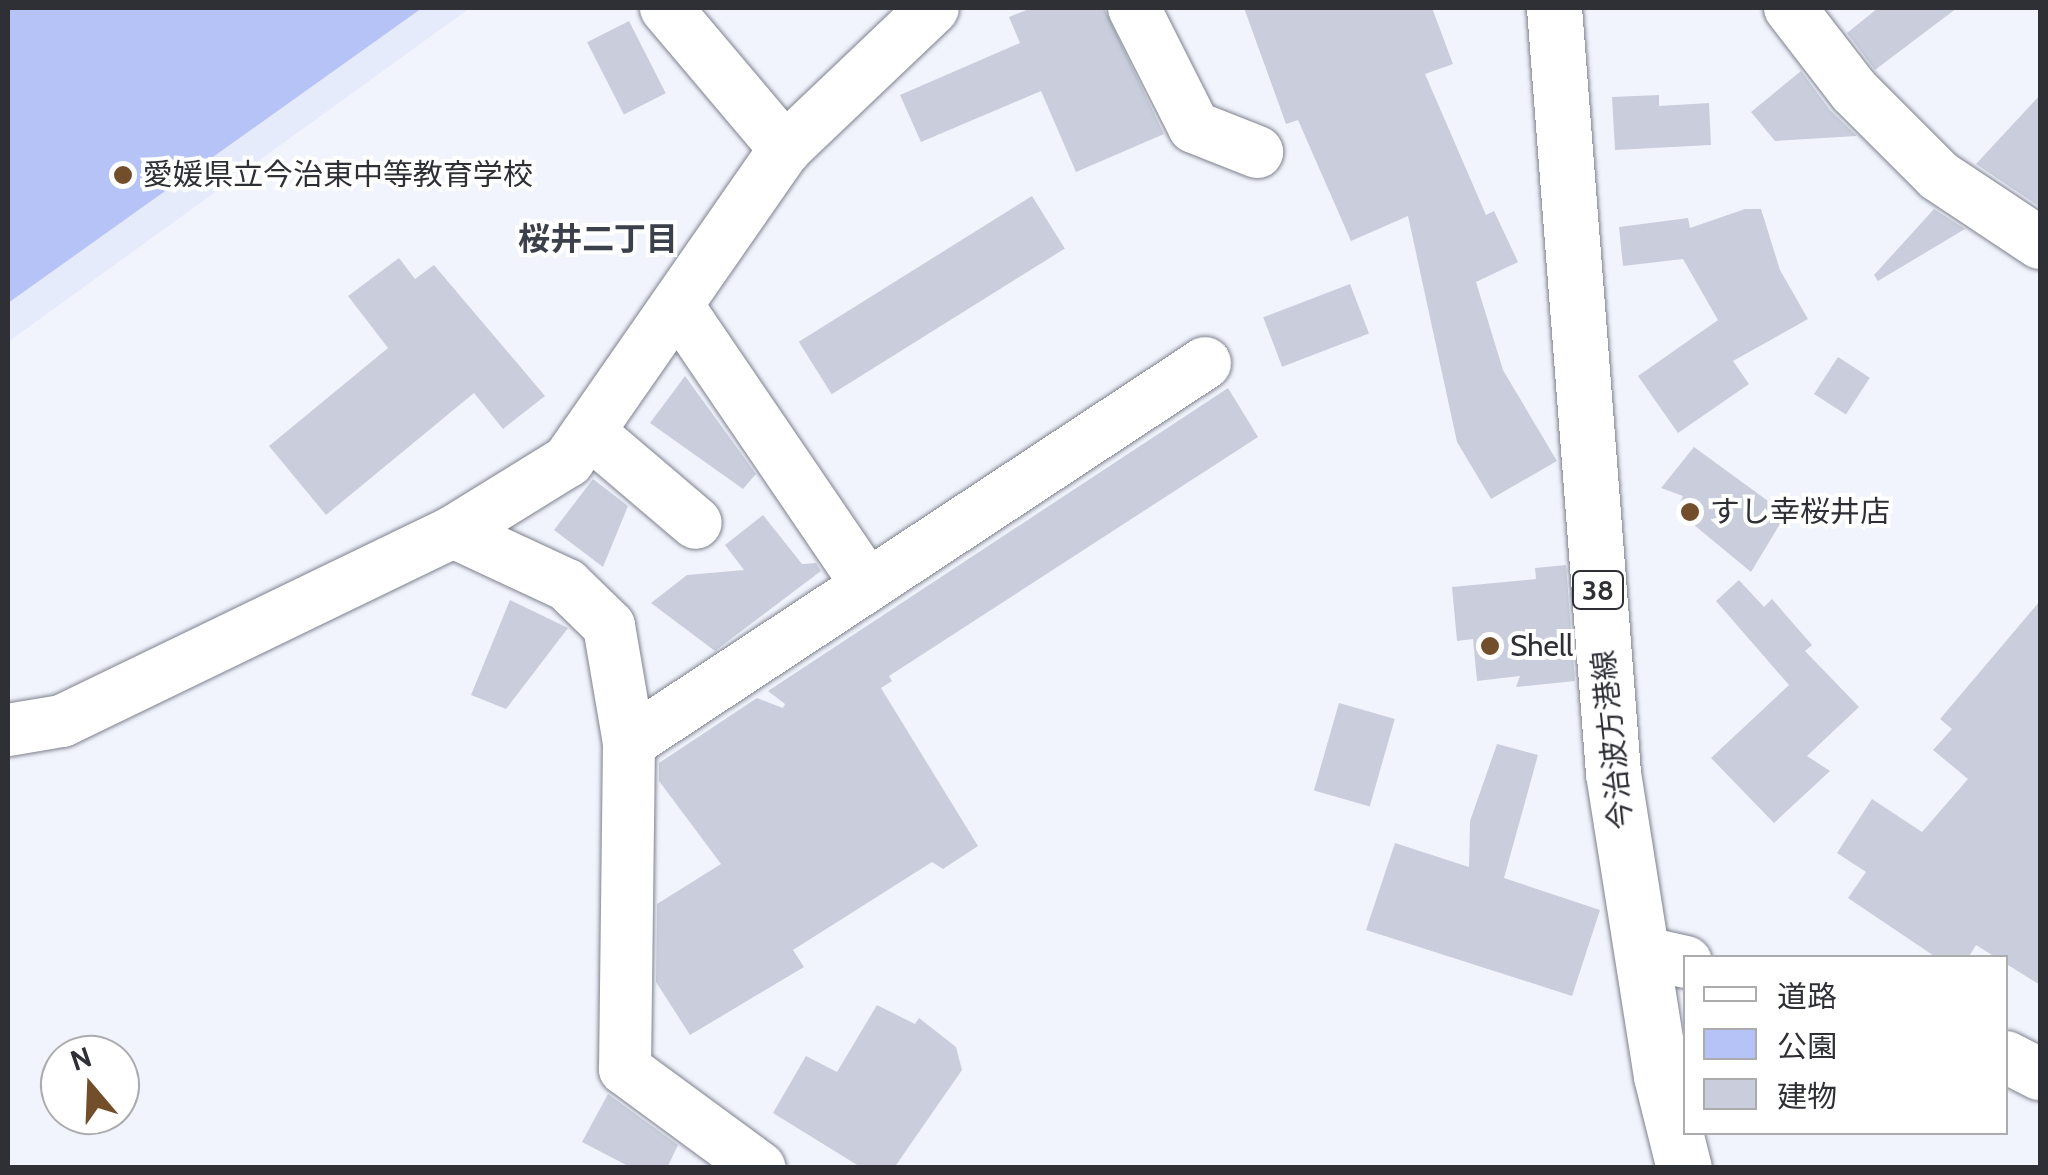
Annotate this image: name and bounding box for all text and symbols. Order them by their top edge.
place label: 愛媛県立今治東中等教育学校 [143,157,533,193]
marker: 愛媛県立今治東中等教育学校 [112,164,134,186]
district label: 桜井二丁目 [518,220,678,258]
place label: すし幸桜井店 [1710,494,1890,530]
marker: すし幸桜井店 [1679,501,1701,523]
road number: 38 [1570,567,1626,613]
place label: Shell [1510,628,1573,664]
marker: Shell [1479,635,1501,657]
street label: 今治波方港線 [1586,649,1640,831]
legend [1683,955,2008,1135]
text: 道路 [1777,978,1837,1015]
text: 公園 [1777,1028,1837,1065]
north arrow [40,1035,140,1135]
text: N [66,1039,96,1078]
text: 建物 [1777,1078,1837,1115]

